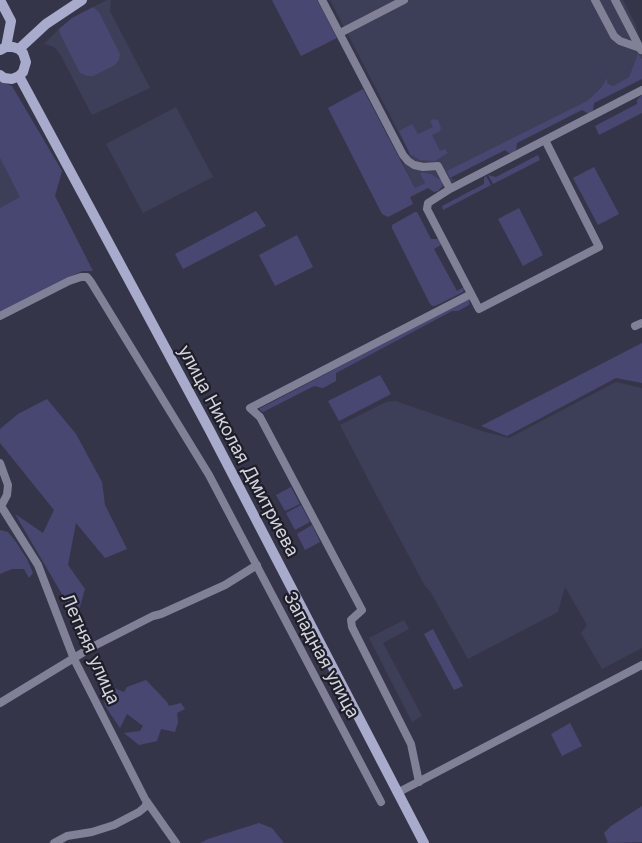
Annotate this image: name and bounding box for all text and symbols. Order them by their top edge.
street label: улица Николая Дмитриева [173,342,303,560]
street label: Западная улица [279,588,363,722]
street label: Летняя улица [56,590,124,708]

